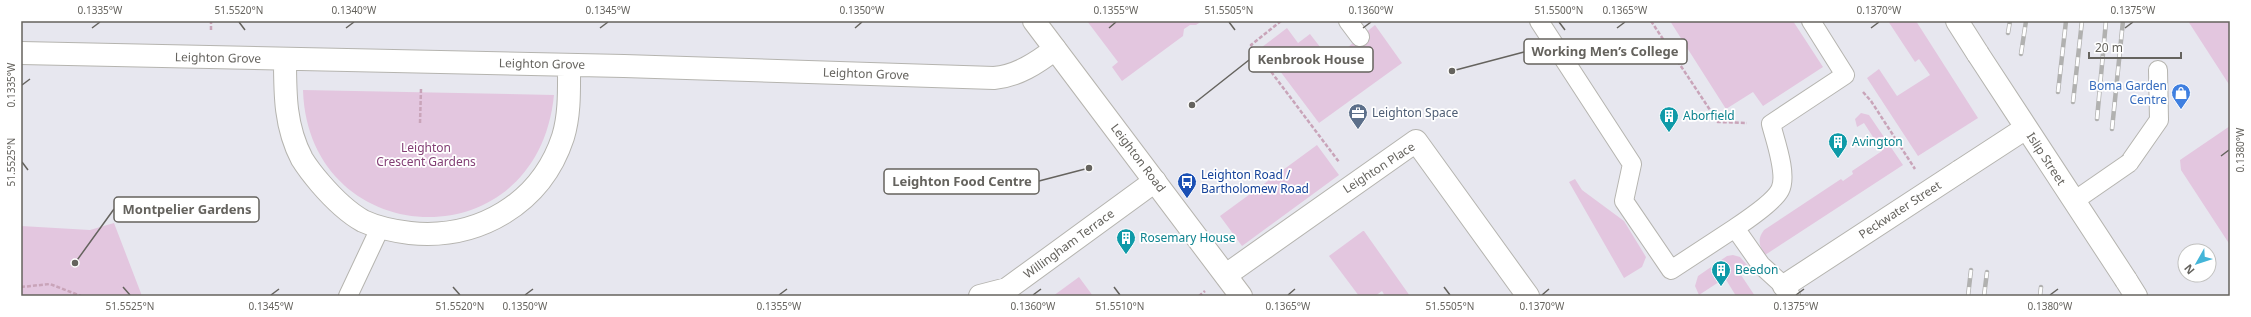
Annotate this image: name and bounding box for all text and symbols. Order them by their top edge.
text: 0.1335°W [78,3,123,17]
text: 51.5520°N [215,3,263,17]
text: 0.1340°W [332,3,377,17]
text: 0.1345°W [586,3,631,17]
text: 0.1350°W [840,3,885,17]
text: 0.1355°W [1094,3,1139,17]
text: 51.5505°N [1205,3,1253,17]
text: 0.1360°W [1349,3,1394,17]
text: 51.5500°N [1535,3,1583,17]
text: 0.1365°W [1603,3,1648,17]
text: 0.1370°W [1857,3,1902,17]
text: 0.1375°W [2111,3,2156,17]
scale bar [2089,34,2181,60]
callout: Working Men’s College [1524,39,1687,64]
text: 20 m [2095,39,2123,56]
text: Working Men’s College [1532,42,1679,60]
callout: Kenbrook House [1249,47,1373,72]
street label: Leighton Grove [175,48,262,67]
text: Kenbrook House [1257,50,1365,68]
street label: Leighton Grove [499,54,586,73]
text: 0.1335°W [4,62,18,107]
street label: Leighton Grove [823,63,910,84]
place label: Boma Garden Centre [2089,77,2167,108]
shop icon: Boma Garden Centre [2170,82,2192,110]
office icon: Leighton Space [1347,102,1369,130]
place label: Leighton Space [1372,104,1459,121]
building icon: Aborfield [1658,105,1680,133]
place label: Aborfield [1683,107,1735,124]
street label: Leighton Road [1107,120,1170,196]
text: 0.1380°W [2233,127,2247,172]
street label: Islip Street [2023,129,2070,189]
building icon: Avington [1827,131,1849,159]
place label: Avington [1852,133,1903,150]
text: 51.5525°N [4,138,18,186]
street label: Leighton Place [1339,138,1418,197]
park label: Leighton Crescent Gardens [376,139,476,170]
place label: Leighton Road / Bartholomew Road [1201,166,1309,197]
callout: Leighton Food Centre [884,169,1039,194]
bus stop icon: Leighton Road / Bartholomew Road [1176,171,1198,199]
text: Leighton Food Centre [892,172,1032,190]
street label: Peckwater Street [1855,176,1945,243]
callout: Montpelier Gardens [114,197,259,222]
text: Montpelier Gardens [123,200,251,218]
street label: Willingham Terrace [1020,205,1118,282]
building icon: Rosemary House [1115,227,1137,255]
place label: Rosemary House [1140,229,1236,246]
north arrow [2177,243,2217,283]
building icon: Beedon [1710,259,1732,287]
place label: Beedon [1735,261,1778,278]
text: N [2180,261,2197,278]
text: 51.5525°N [106,299,154,313]
text: 0.1345°W [249,299,294,313]
text: 51.5520°N [436,299,484,313]
text: 0.1350°W [503,299,548,313]
text: 0.1355°W [757,299,802,313]
text: 0.1360°W [1011,299,1056,313]
text: 51.5510°N [1096,299,1144,313]
text: 0.1365°W [1266,299,1311,313]
text: 51.5505°N [1426,299,1474,313]
text: 0.1370°W [1520,299,1565,313]
text: 0.1375°W [1774,299,1819,313]
text: 0.1380°W [2028,299,2073,313]

